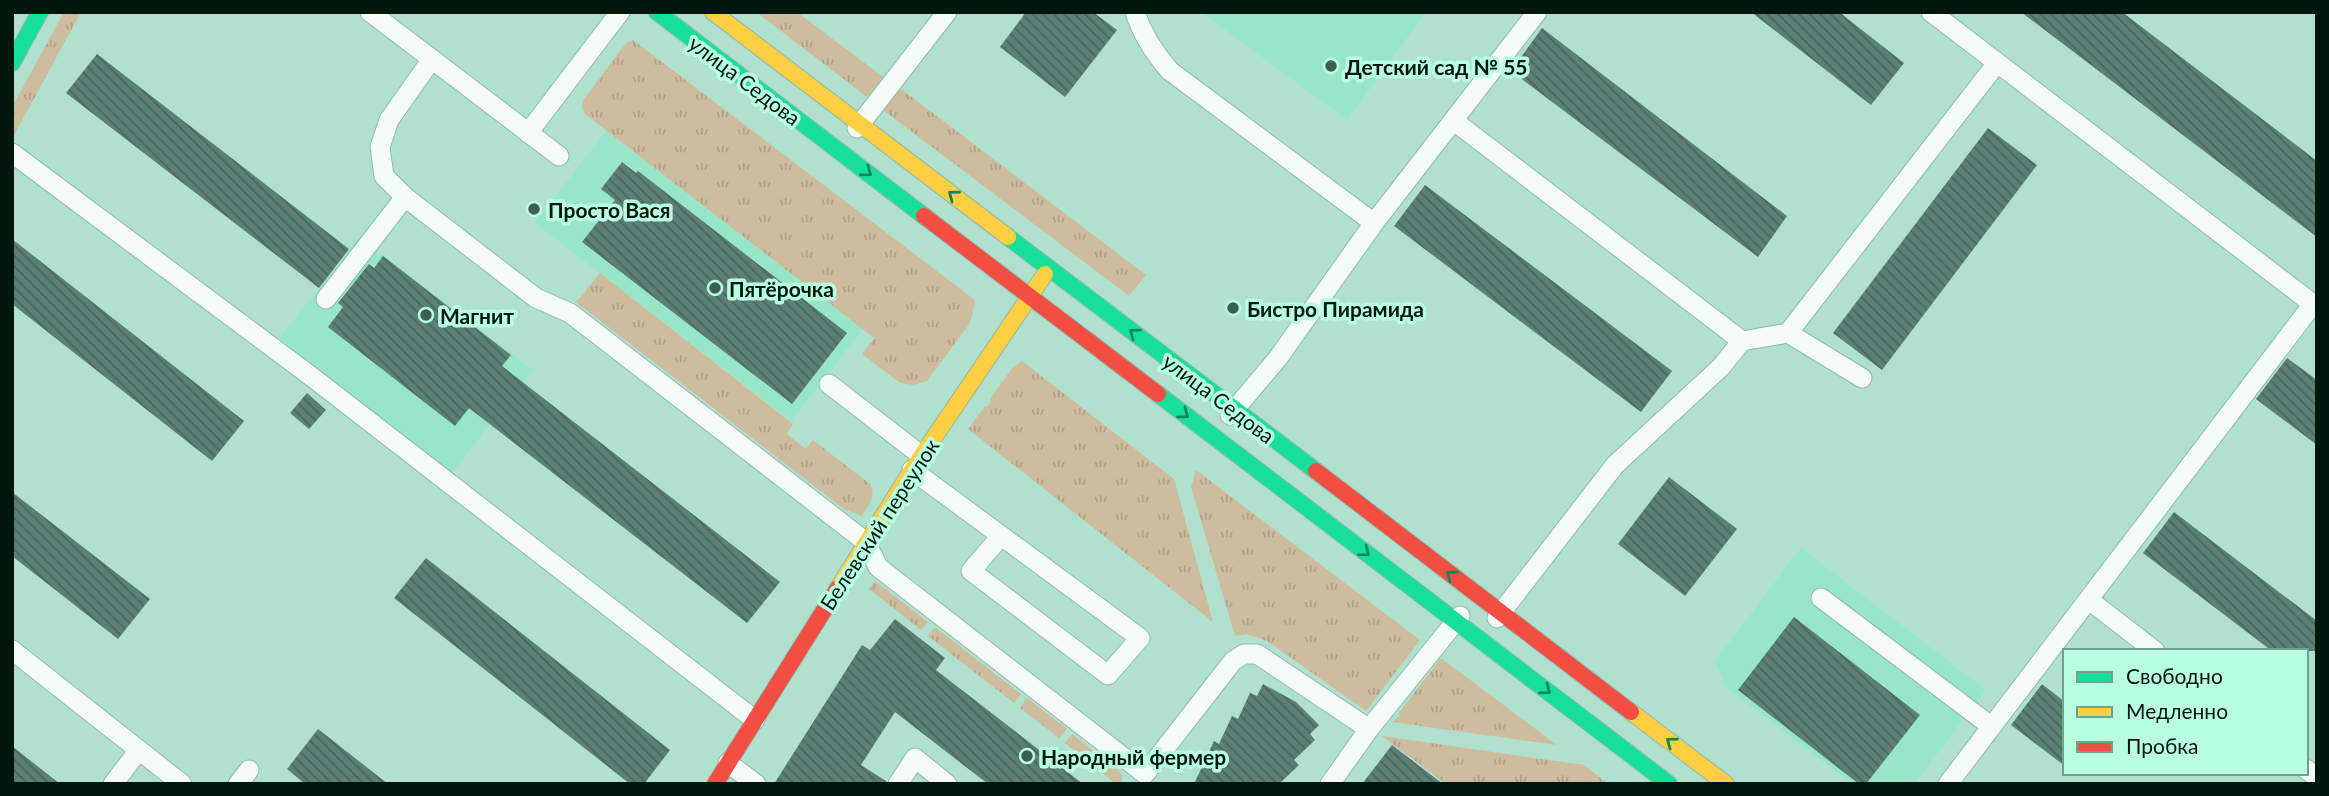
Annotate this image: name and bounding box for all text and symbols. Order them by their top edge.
street label: улица Седова [684,30,806,130]
place label: Детский сад № 55 [1345,54,1528,79]
marker: Детский сад № 55 [1323,58,1339,74]
one-way arrow [859,164,872,177]
one-way arrow [948,191,961,204]
place label: Просто Вася [548,197,670,222]
marker: Просто Вася [526,201,542,217]
place label: Пятёрочка [729,276,834,301]
marker: Пятёрочка [707,280,723,296]
place label: Бистро Пирамида [1247,296,1424,321]
marker: Бистро Пирамида [1225,300,1241,316]
place label: Магнит [440,303,514,328]
marker: Магнит [418,307,434,323]
one-way arrow [1129,329,1142,342]
street label: улица Седова [1158,348,1280,448]
one-way arrow [1177,406,1189,418]
street label: Белевский переулок [814,434,944,614]
one-way arrow [1358,543,1370,556]
one-way arrow [1447,570,1459,583]
legend [2063,649,2308,775]
text: Свободно [2126,663,2223,688]
one-way arrow [1538,681,1551,694]
text: Медленно [2126,698,2228,723]
text: Пробка [2126,733,2199,758]
one-way arrow [1667,738,1679,751]
place label: Народный фермер [1041,744,1226,769]
marker: Народный фермер [1019,748,1035,764]

